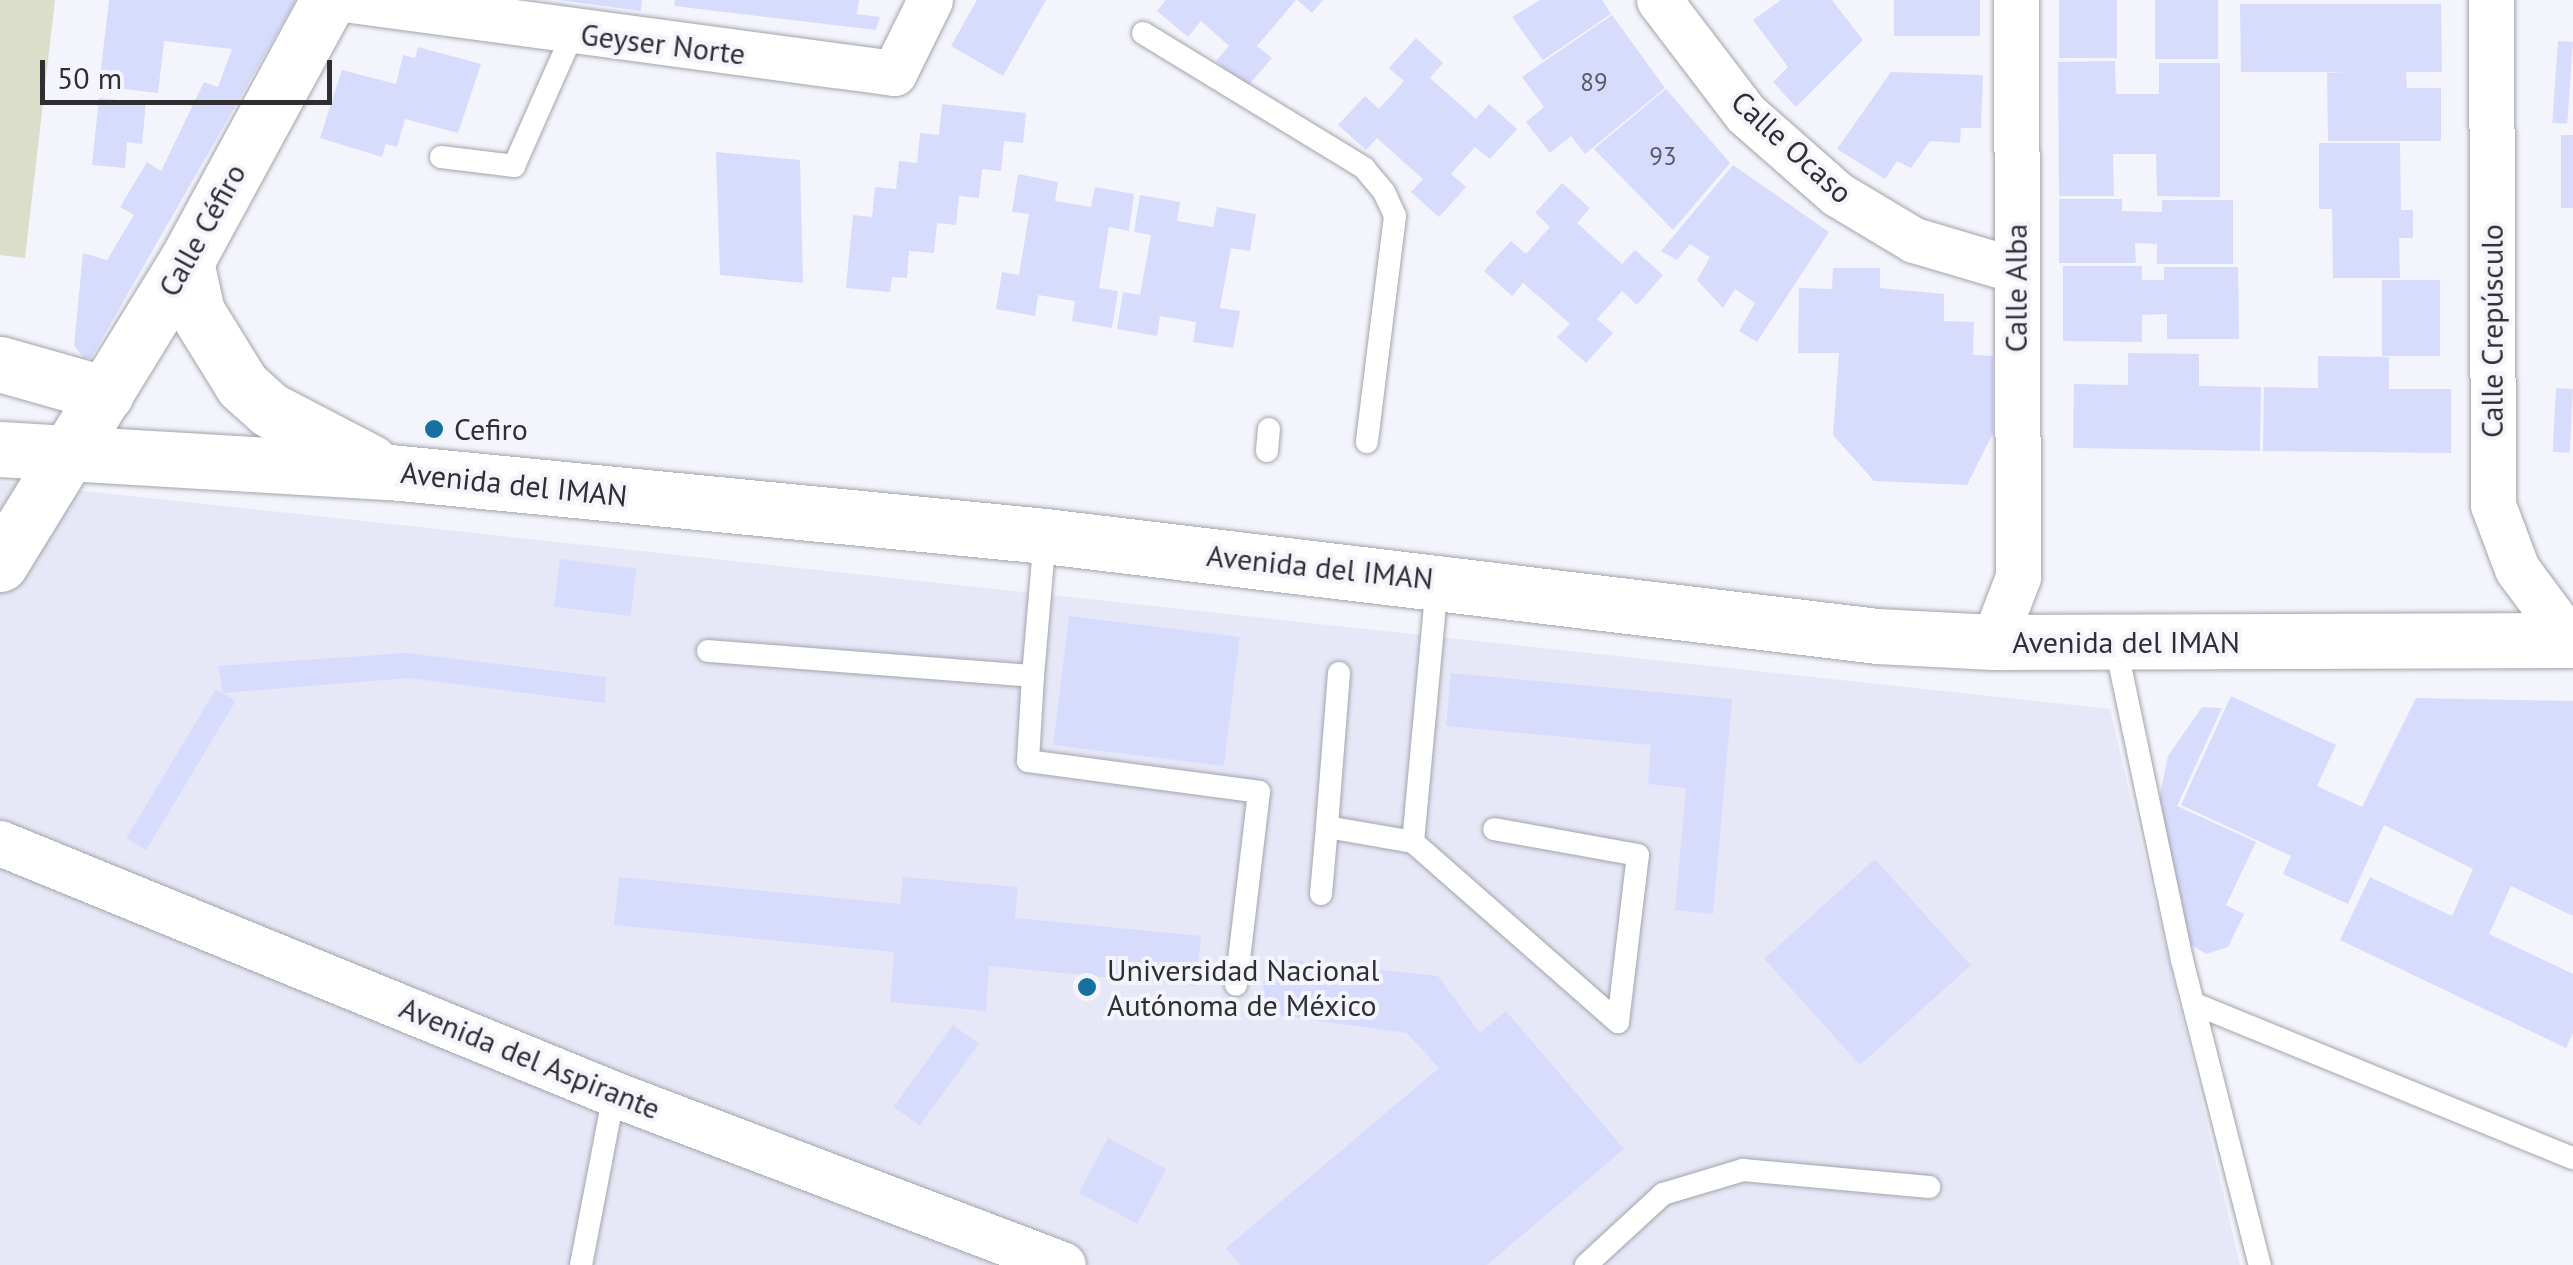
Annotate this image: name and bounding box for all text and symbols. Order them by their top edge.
street label: Geyser Norte [579,16,747,72]
scale bar [45,40,338,102]
text: 50 m [57,58,122,97]
house number: 89 [1580,67,1608,97]
street label: Calle Ocaso [1724,83,1860,211]
house number: 93 [1649,141,1677,171]
street label: Calle Céfiro [151,157,253,303]
street label: Calle Alba [1998,223,2034,353]
street label: Calle Crepúsculo [2474,224,2510,438]
place label: Cefiro [454,411,528,447]
marker: Cefiro [423,418,445,440]
street label: Avenida del IMAN [399,454,629,514]
street label: Avenida del IMAN [1205,537,1435,597]
street label: Avenida del IMAN [2012,624,2240,660]
place label: Universidad Nacional Autónoma de México [1107,952,1379,1022]
marker: Universidad Nacional Autónoma de México [1076,976,1098,998]
street label: Avenida del Aspirante [394,989,666,1127]

